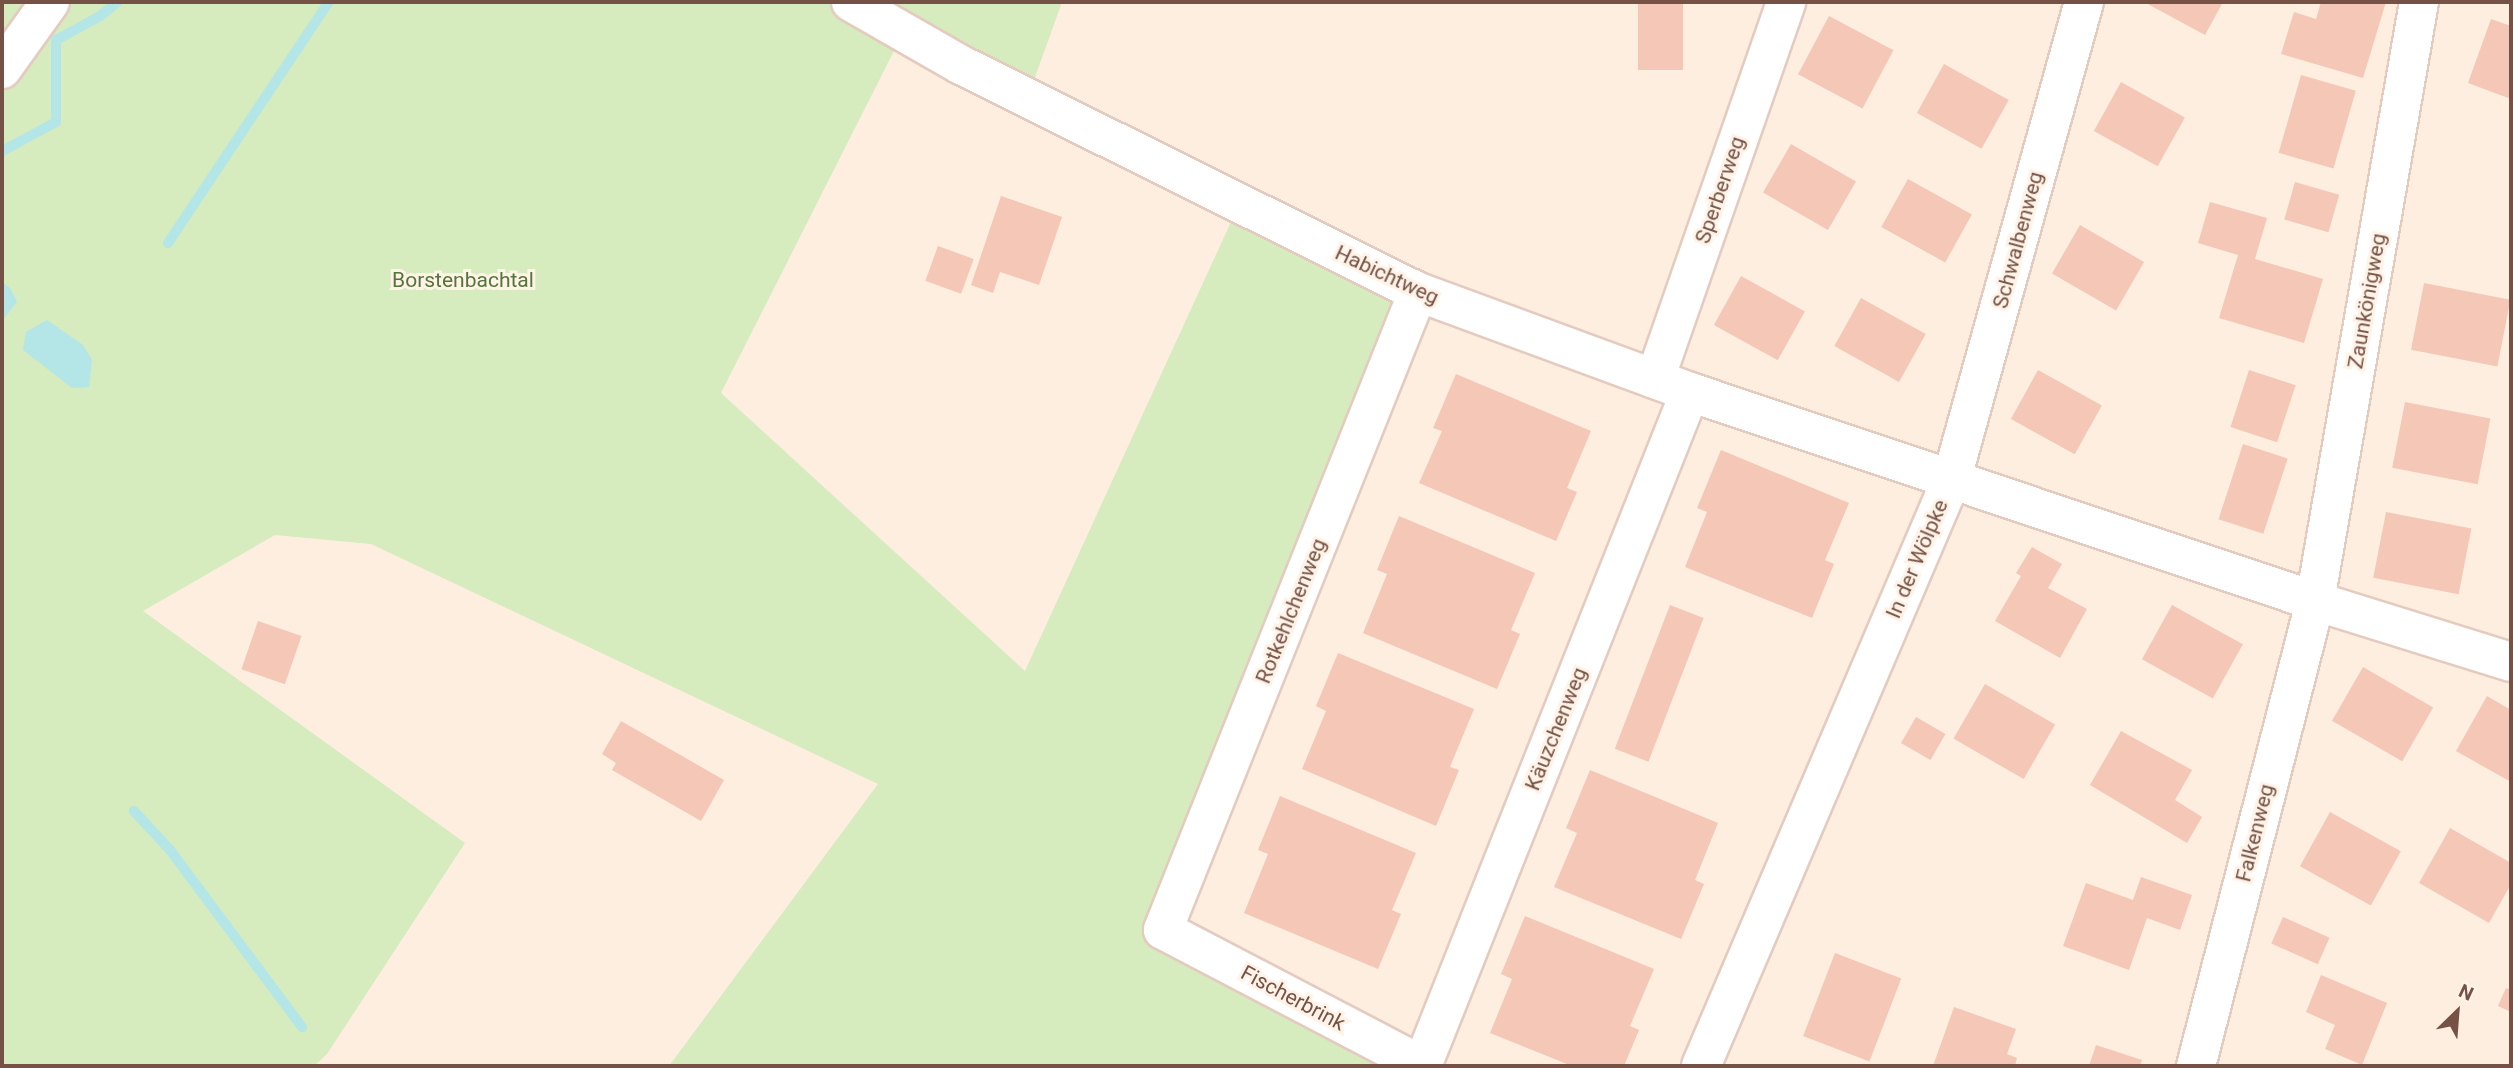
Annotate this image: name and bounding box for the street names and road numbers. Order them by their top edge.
street label: Sperberweg [1690,133,1750,247]
street label: Schwalbenweg [1988,169,2048,311]
street label: Zaunkönigweg [2343,231,2391,371]
street label: Habichtweg [1331,240,1443,310]
street label: In der Wölpke [1881,496,1953,622]
street label: Rotkehlchenweg [1250,535,1332,687]
street label: Käuzchenweg [1520,664,1592,794]
street label: Falkenweg [2231,782,2279,884]
street label: Fischerbrink [1236,960,1350,1036]

